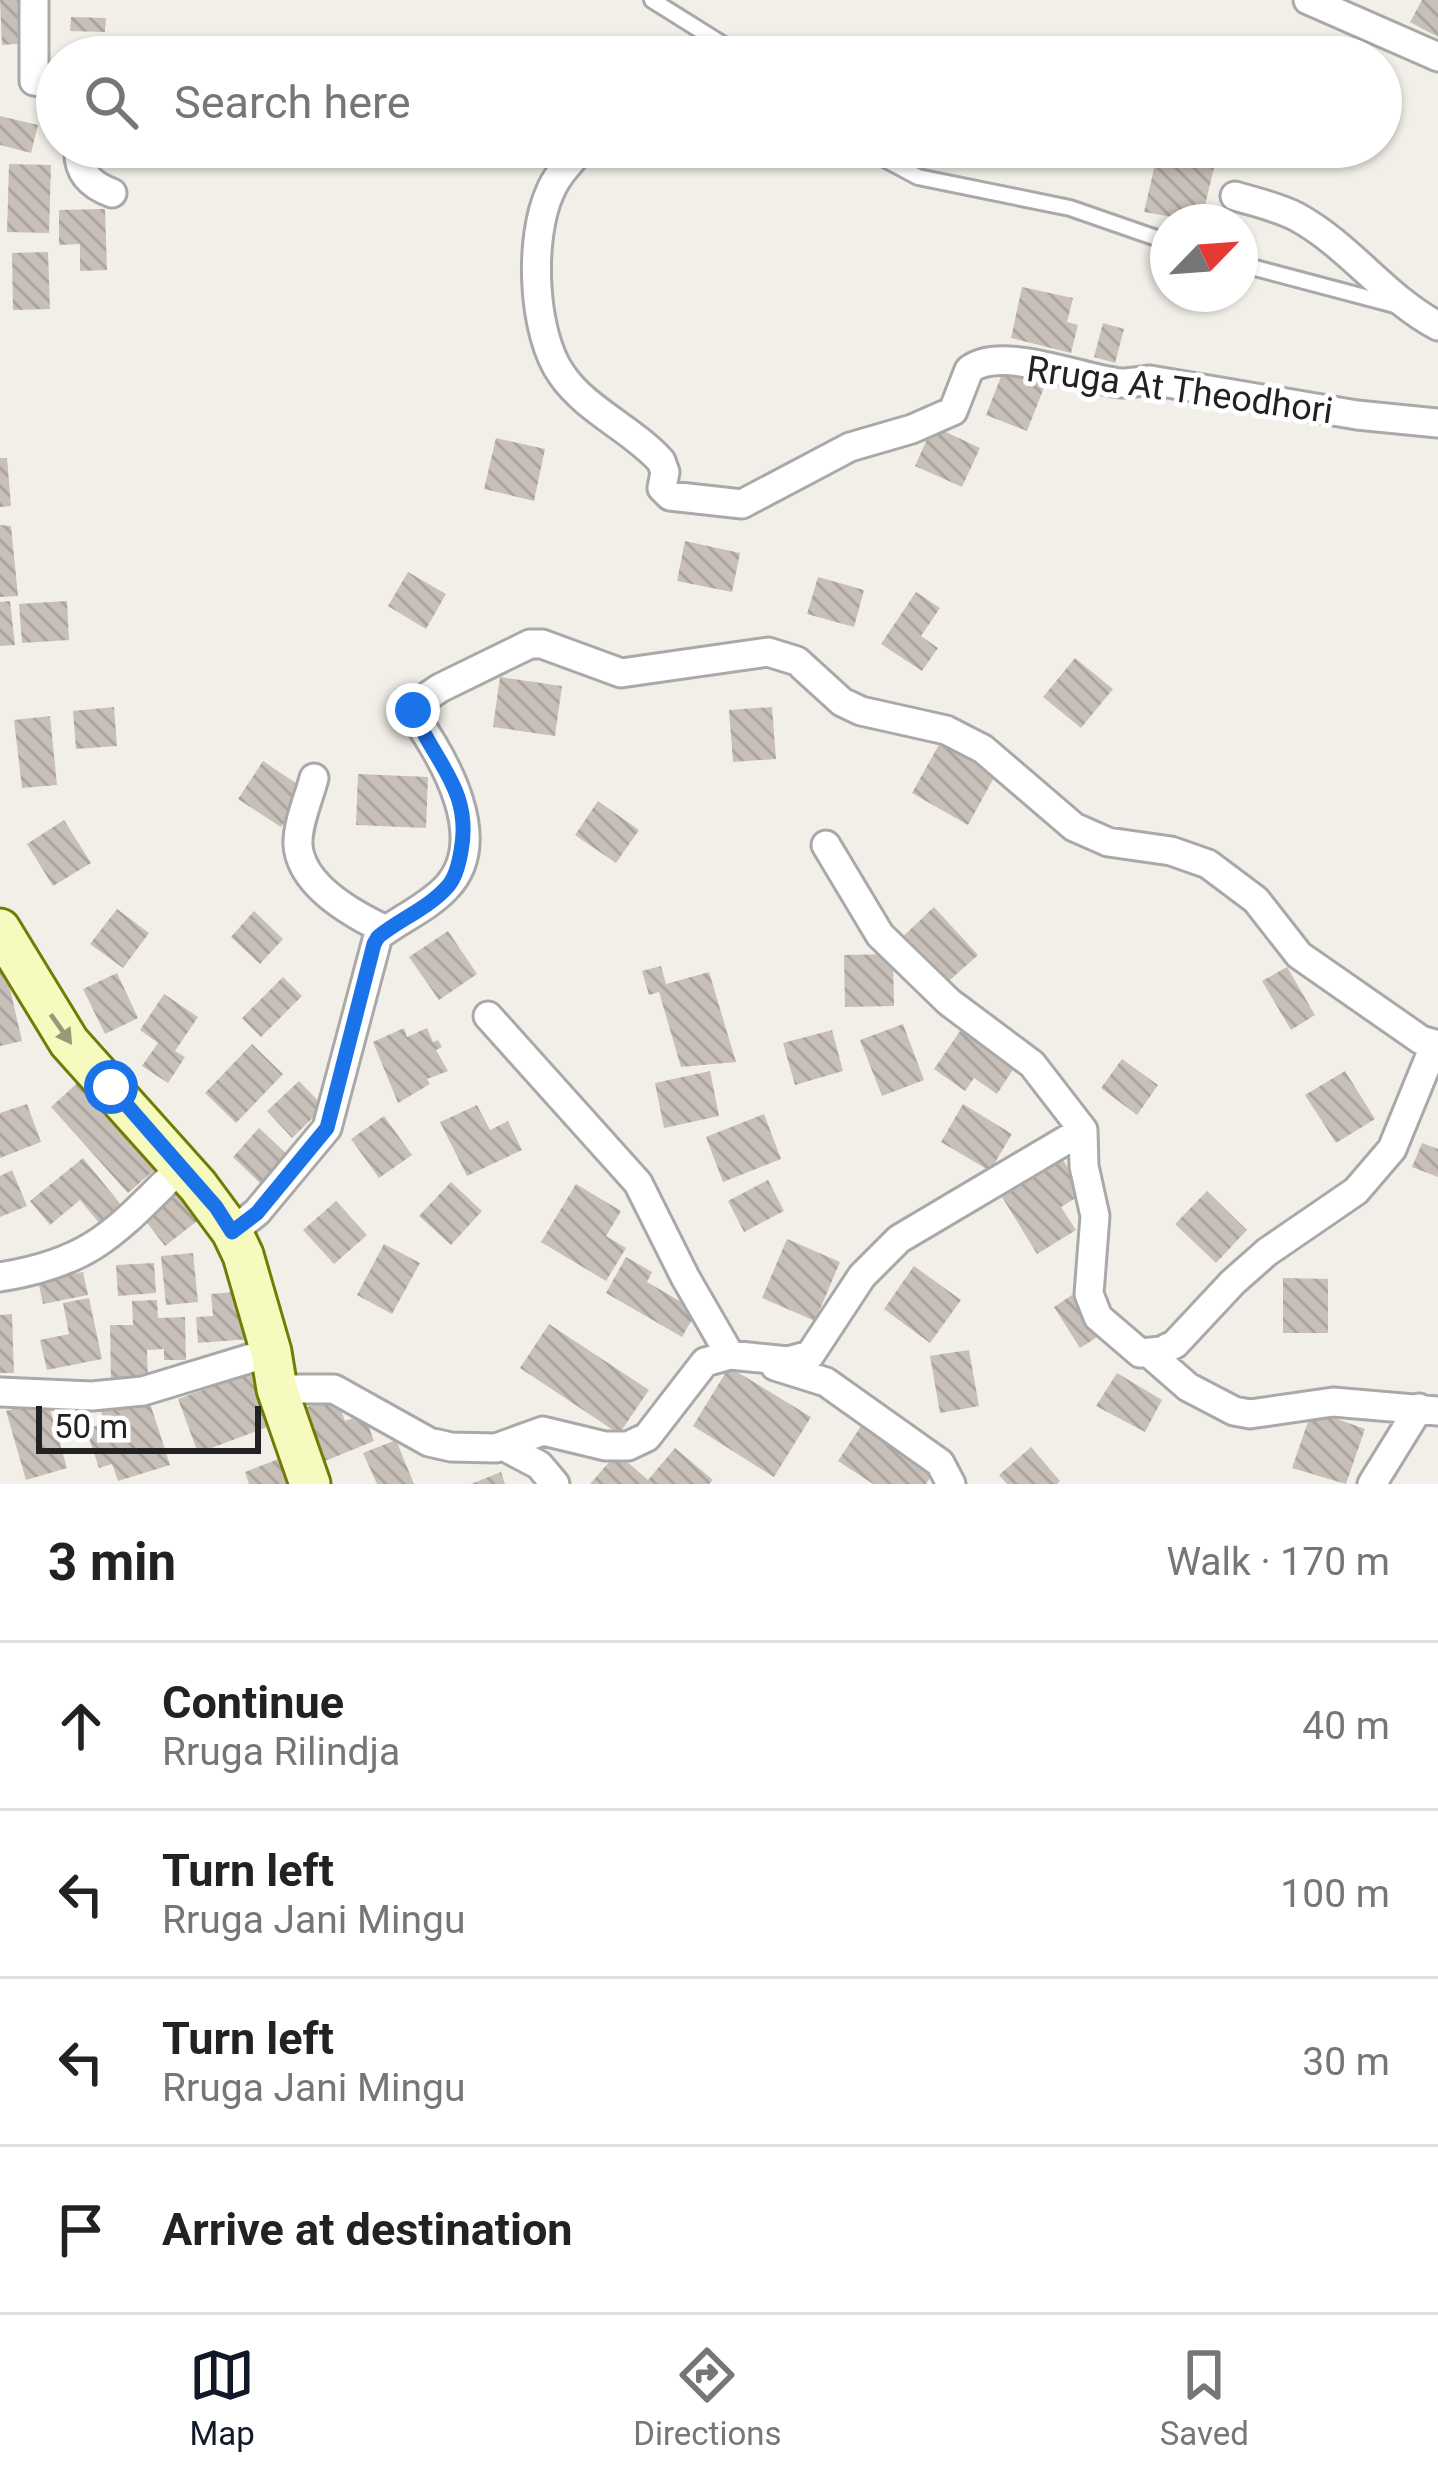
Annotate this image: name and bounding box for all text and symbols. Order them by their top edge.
search box [36,36,1402,168]
icon: search [78,69,144,135]
text: Search here [174,76,411,129]
north arrow [1150,204,1258,312]
street label: Rruga At Theodhori [1024,348,1336,432]
route end [386,683,440,737]
one-way arrow [49,1013,72,1045]
route start [84,1060,138,1114]
scale bar [36,1400,261,1453]
text: 50 m [54,1407,128,1446]
text: 3 min [48,1533,176,1592]
text: Walk · 170 m [1166,1539,1390,1585]
text: Continue [162,1676,344,1729]
icon: ahead [48,1693,114,1759]
text: 40 m [1302,1703,1390,1749]
text: Rruga Rilindja [162,1729,400,1775]
text: Turn left [162,1844,334,1897]
icon: left [48,1861,114,1927]
text: 100 m [1280,1871,1390,1917]
text: Rruga Jani Mingu [162,1897,465,1943]
text: Turn left [162,2012,334,2065]
icon: left [48,2029,114,2095]
text: 30 m [1302,2039,1390,2085]
text: Rruga Jani Mingu [162,2065,465,2111]
icon: arrive [48,2197,114,2263]
text: Arrive at destination [162,2203,573,2256]
tab: Map [189,2342,255,2453]
tab: Directions [633,2342,782,2453]
tab: Saved [1160,2342,1249,2453]

